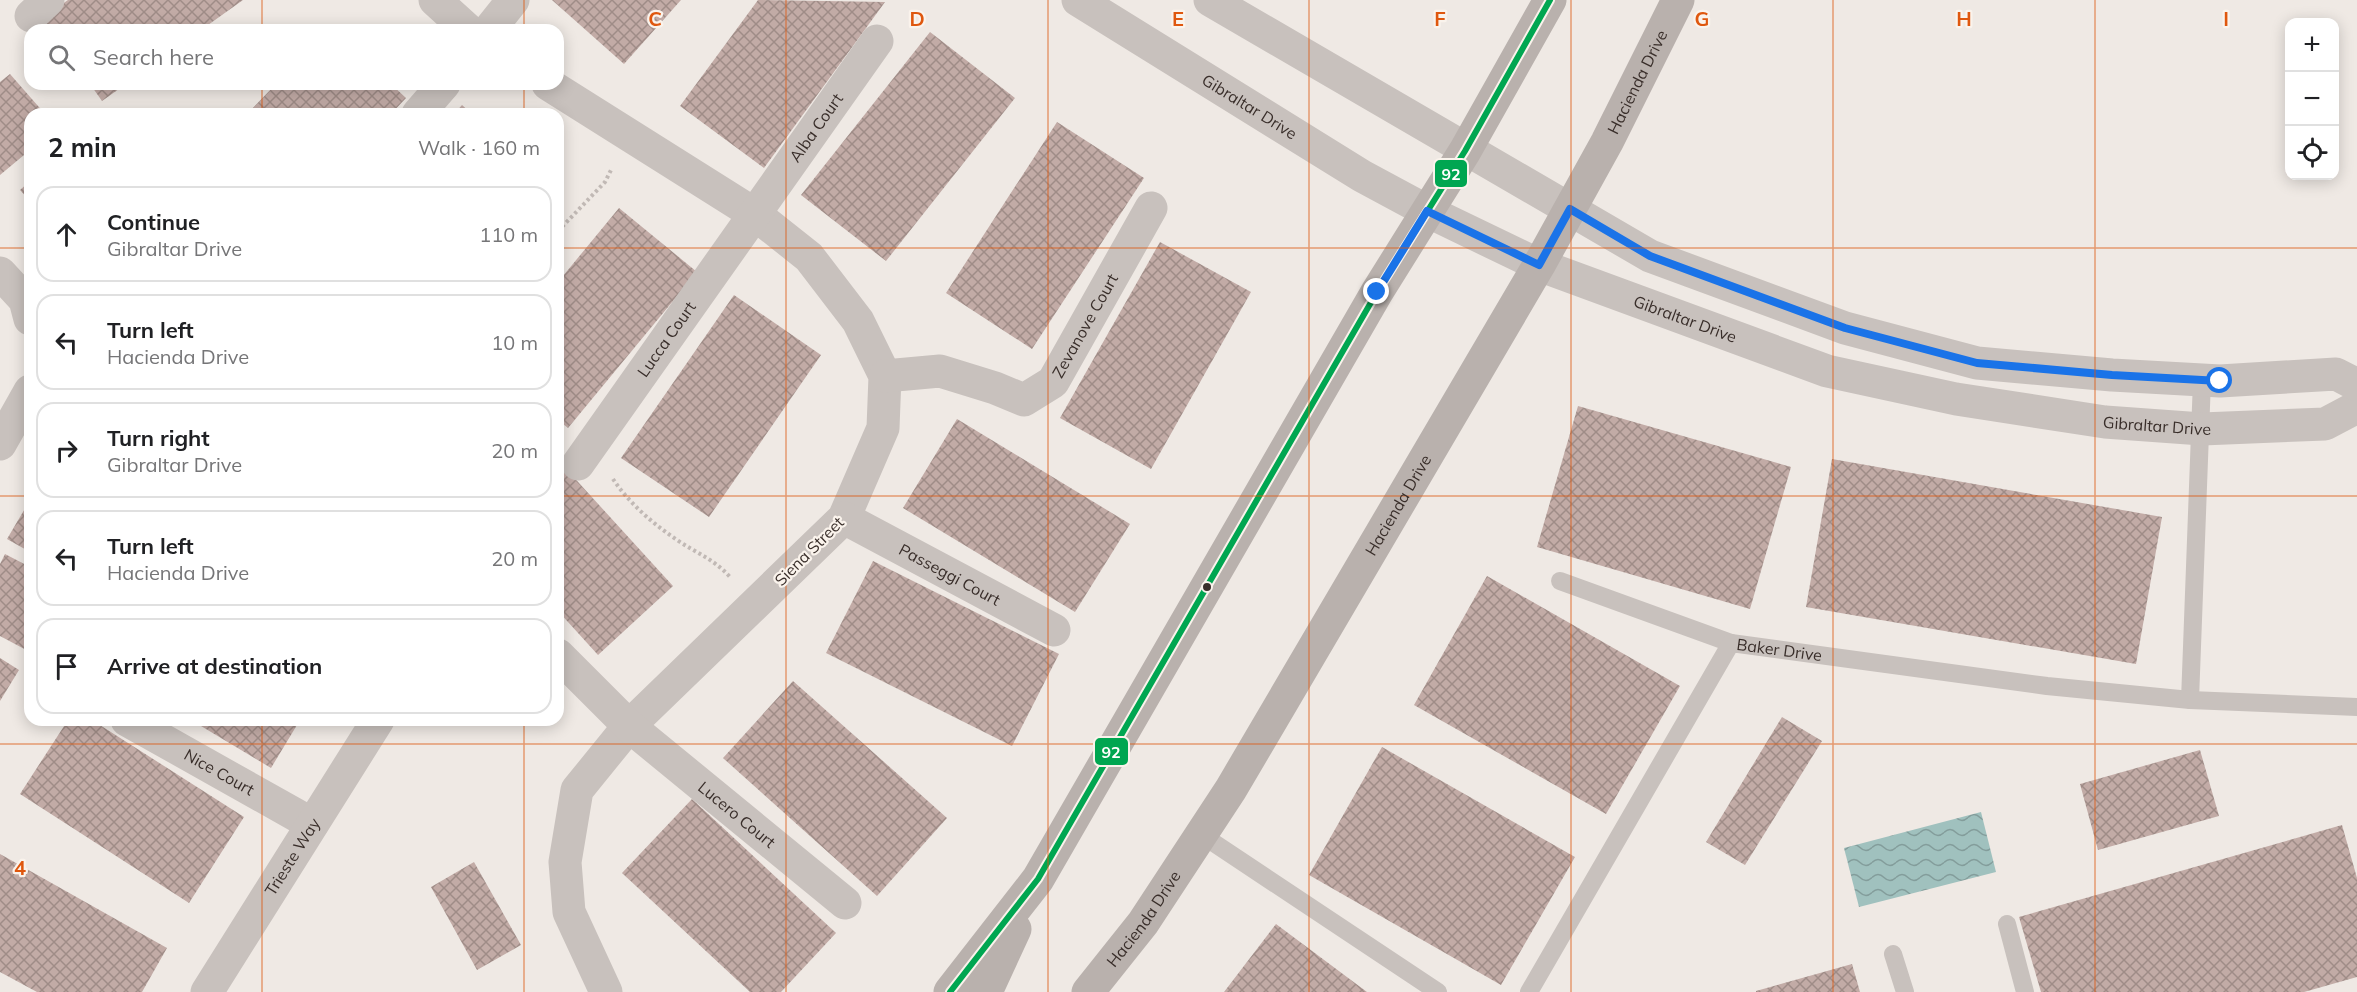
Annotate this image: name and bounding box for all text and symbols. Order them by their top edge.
text: C [648,6,662,31]
text: D [909,6,925,31]
text: E [1172,6,1184,31]
text: F [1434,6,1446,31]
text: G [1695,6,1709,31]
text: H [1956,6,1972,31]
text: I [2223,6,2229,31]
map controls [2285,18,2339,180]
button: + [2285,18,2339,72]
search box [24,24,564,90]
street label: Hacienda Drive [1603,27,1671,137]
icon: search [45,41,78,74]
text: Search here [93,43,214,71]
street label: Gibraltar Drive [1198,69,1301,143]
button: − [2285,72,2339,126]
street label: Alba Court [785,89,847,166]
button: locate [2285,126,2339,180]
text: 2 min [48,131,117,164]
text: Walk · 160 m [418,135,540,160]
line badge: 92 [1434,159,1468,188]
text: 92 [1441,164,1461,184]
text: Continue [107,208,200,236]
icon: ahead [50,218,83,251]
text: 110 m [479,222,538,247]
text: Gibraltar Drive [107,236,242,261]
street label: Zevanove Court [1048,270,1122,381]
route end [1363,278,1389,304]
street label: Gibraltar Drive [1631,291,1739,347]
street label: Lucca Court [633,297,700,381]
text: Turn left [107,316,194,344]
icon: left [50,326,83,359]
text: 10 m [491,330,538,355]
text: Hacienda Drive [107,344,249,369]
route start [2206,367,2232,393]
street label: Gibraltar Drive [2102,412,2211,439]
text: Turn right [107,424,210,452]
icon: right [50,434,83,467]
text: 20 m [491,438,538,463]
street label: Hacienda Drive [1360,451,1435,559]
text: Gibraltar Drive [107,452,242,477]
street label: Siena Street [770,512,848,590]
text: Turn left [107,532,194,560]
street label: Passeggi Court [896,539,1004,610]
icon: left [50,542,83,575]
text: 20 m [491,546,538,571]
text: Hacienda Drive [107,560,249,585]
unlabelled marker [1201,581,1213,593]
street label: Baker Drive [1735,634,1823,665]
icon: arrive [50,650,83,683]
text: Arrive at destination [107,652,322,680]
line badge: 92 [1094,737,1129,766]
text: 92 [1101,742,1121,762]
street label: Nice Court [181,744,258,800]
street label: Lucero Court [694,777,780,852]
street label: Trieste Way [260,814,324,899]
text: 4 [14,855,26,880]
street label: Hacienda Drive [1102,867,1185,971]

